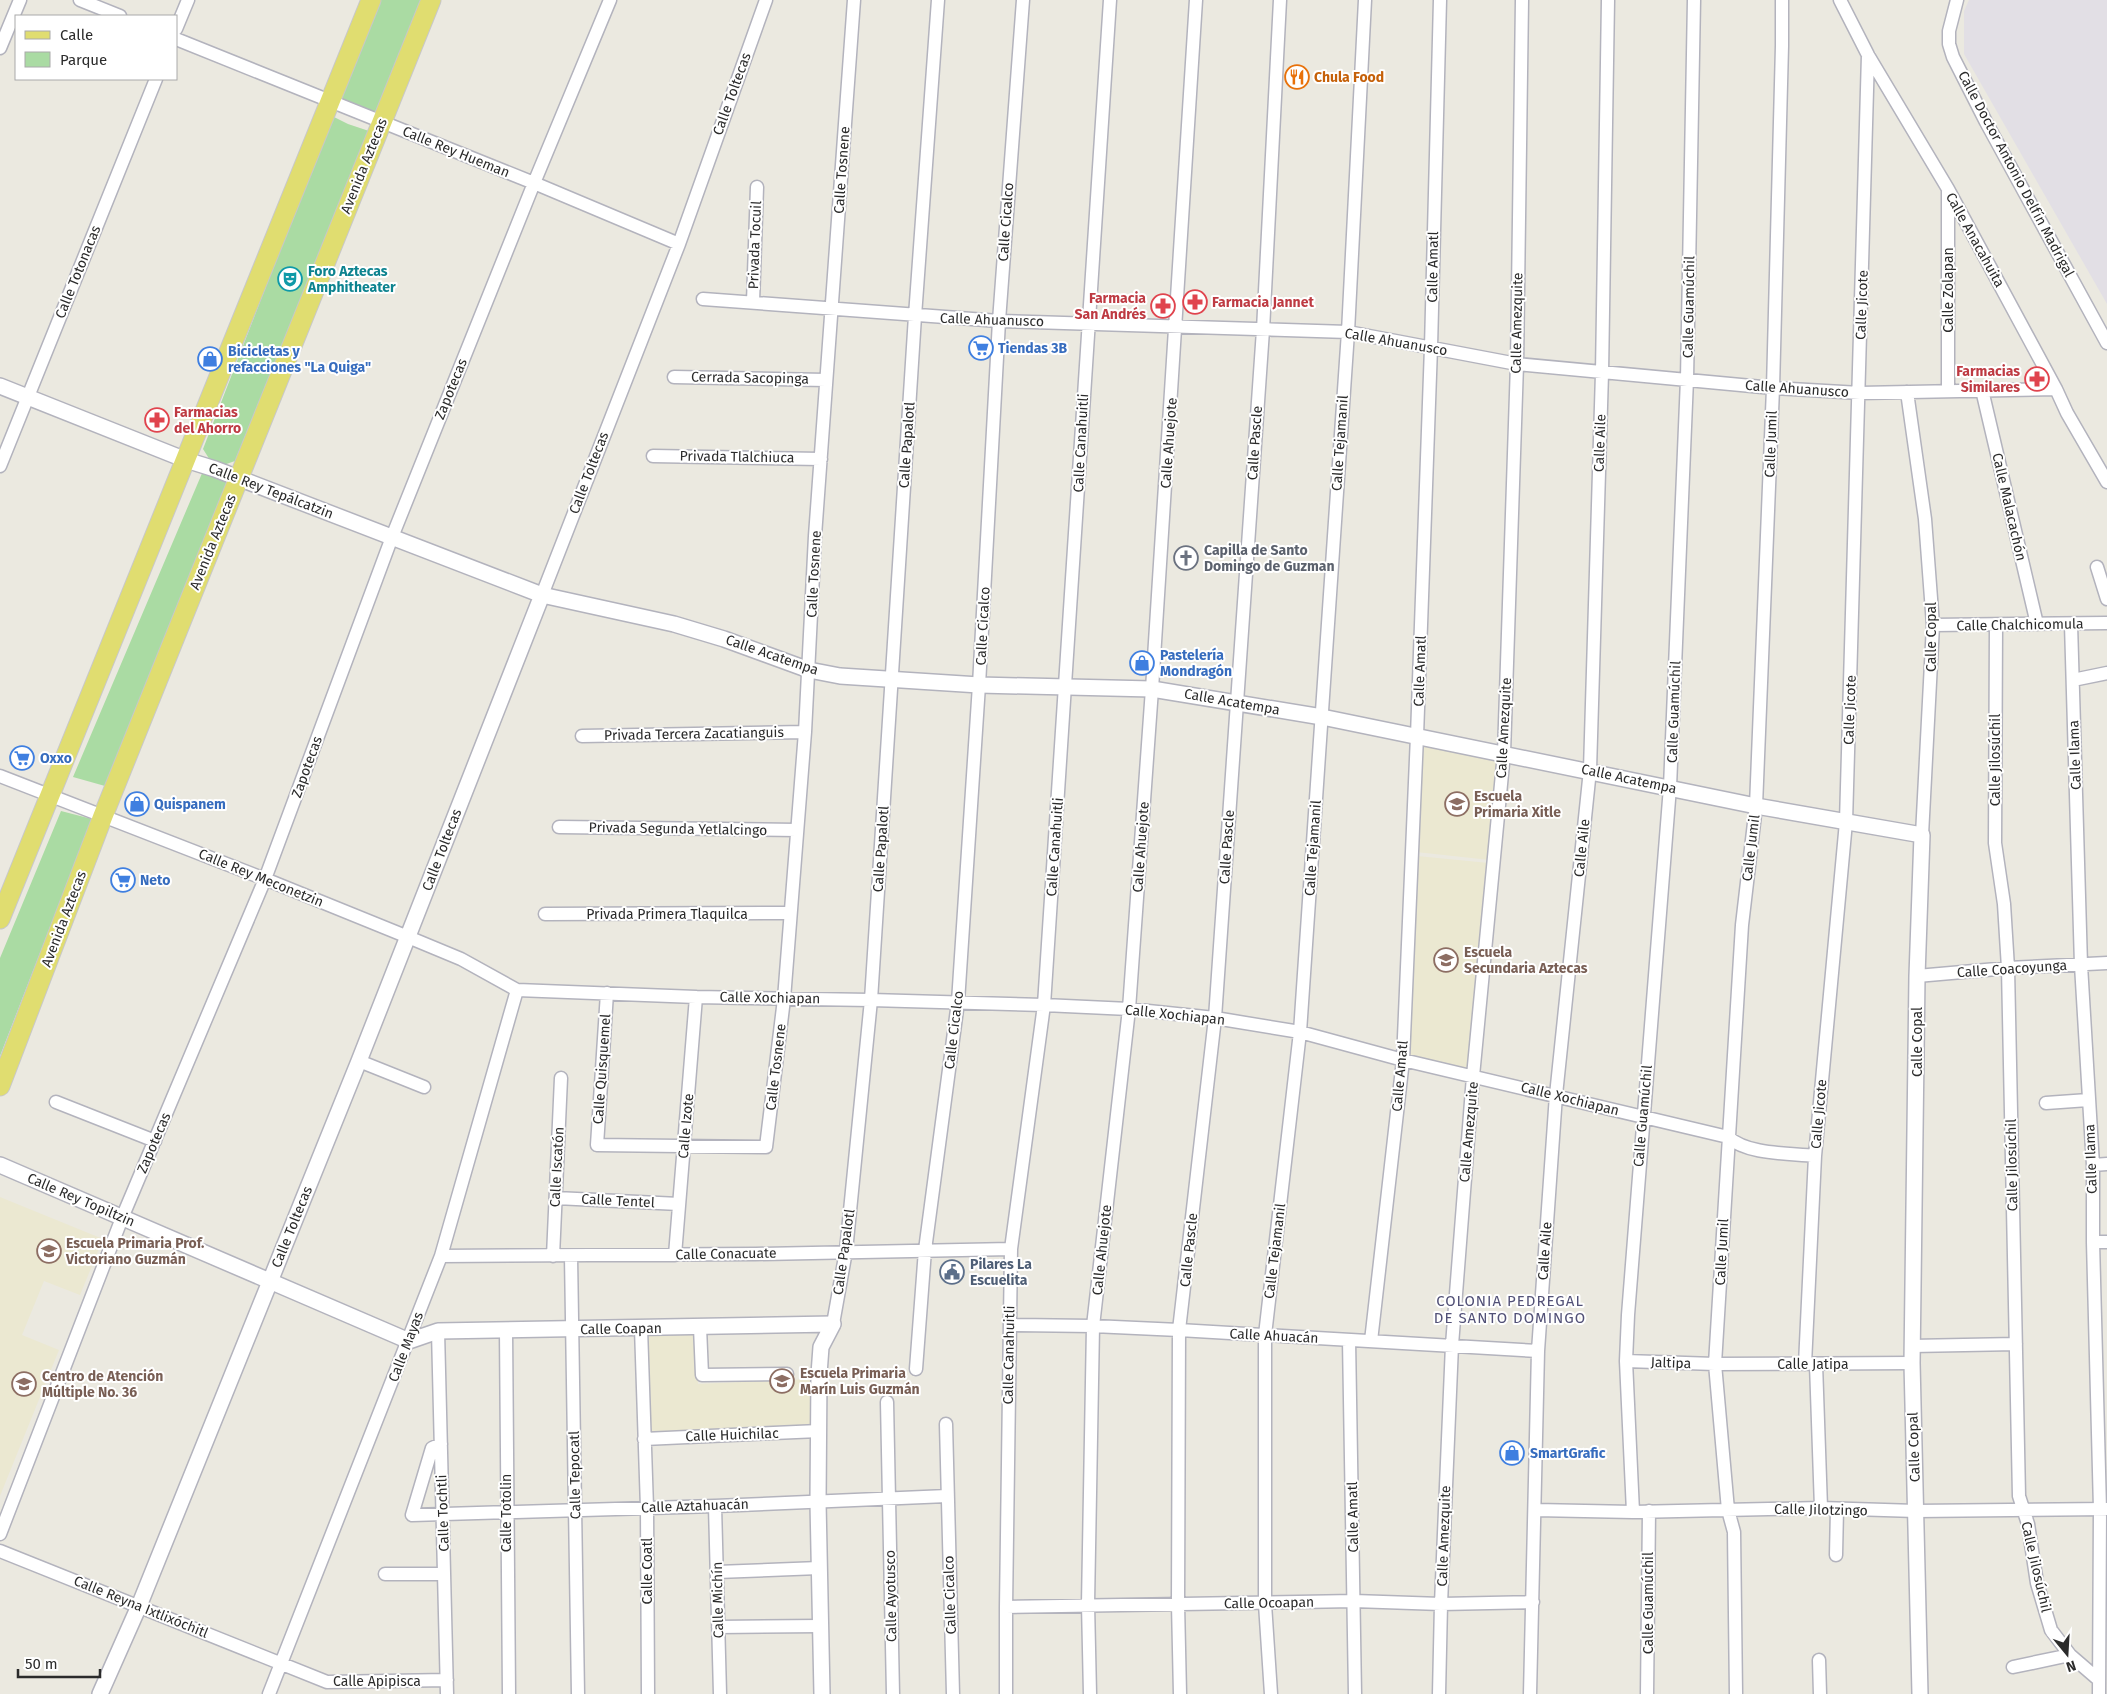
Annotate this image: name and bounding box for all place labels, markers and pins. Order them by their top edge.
restaurant icon: Chula Food [1284,64,1310,90]
place label: Chula Food [1314,69,1384,86]
place label: Foro Aztecas Amphitheater [307,263,396,296]
theatre icon: Foro Aztecas Amphitheater [277,266,303,292]
pharmacy icon: Farmacia Jannet [1182,289,1208,315]
place label: Farmacia San Andrés [1075,290,1146,323]
pharmacy icon: Farmacia San Andrés [1150,293,1176,319]
place label: Farmacia Jannet [1212,294,1314,311]
supermarket icon: Tiendas 3B [968,335,994,361]
place label: Tiendas 3B [998,340,1068,357]
place label: Bicicletas y refacciones "La Quiga" [228,343,371,376]
shop icon: Bicicletas y refacciones "La Quiga" [197,346,223,372]
place label: Farmacias Similares [1956,363,2020,396]
pharmacy icon: Farmacias Similares [2024,366,2050,392]
place label: Farmacias del Ahorro [174,404,241,437]
pharmacy icon: Farmacias del Ahorro [144,407,170,433]
place label: Capilla de Santo Domingo de Guzman [1204,542,1335,575]
church icon: Capilla de Santo Domingo de Guzman [1173,545,1199,571]
place label: Pastelería Mondragón [1160,647,1232,680]
shop icon: Pastelería Mondragón [1129,650,1155,676]
supermarket icon: Oxxo [9,745,35,771]
place label: Oxxo [40,750,72,767]
place label: Escuela Primaria Xitle [1474,788,1561,821]
shop icon: Quispanem [124,791,150,817]
school or university icon: Escuela Primaria Xitle [1444,791,1470,817]
place label: Quispanem [154,796,226,813]
supermarket icon: Neto [110,867,136,893]
place label: Neto [140,872,170,889]
place label: Escuela Secundaria Aztecas [1464,944,1588,977]
school or university icon: Escuela Secundaria Aztecas [1433,947,1459,973]
place label: Escuela Primaria Prof. Victoriano Guzmán [65,1235,204,1268]
school or university icon: Escuela Primaria Prof. Victoriano Guzmán [36,1238,62,1264]
place label: Pilares La Escuelita [970,1256,1032,1289]
public building icon: Pilares La Escuelita [939,1259,965,1285]
place label: Escuela Primaria Marín Luis Guzmán [800,1365,920,1398]
place label: Centro de Atención Múltiple No. 36 [42,1368,163,1401]
school or university icon: Escuela Primaria Marín Luis Guzmán [769,1368,795,1394]
school or university icon: Centro de Atención Múltiple No. 36 [11,1371,37,1397]
shop icon: SmartGrafic [1499,1440,1525,1466]
place label: SmartGrafic [1530,1445,1606,1462]

